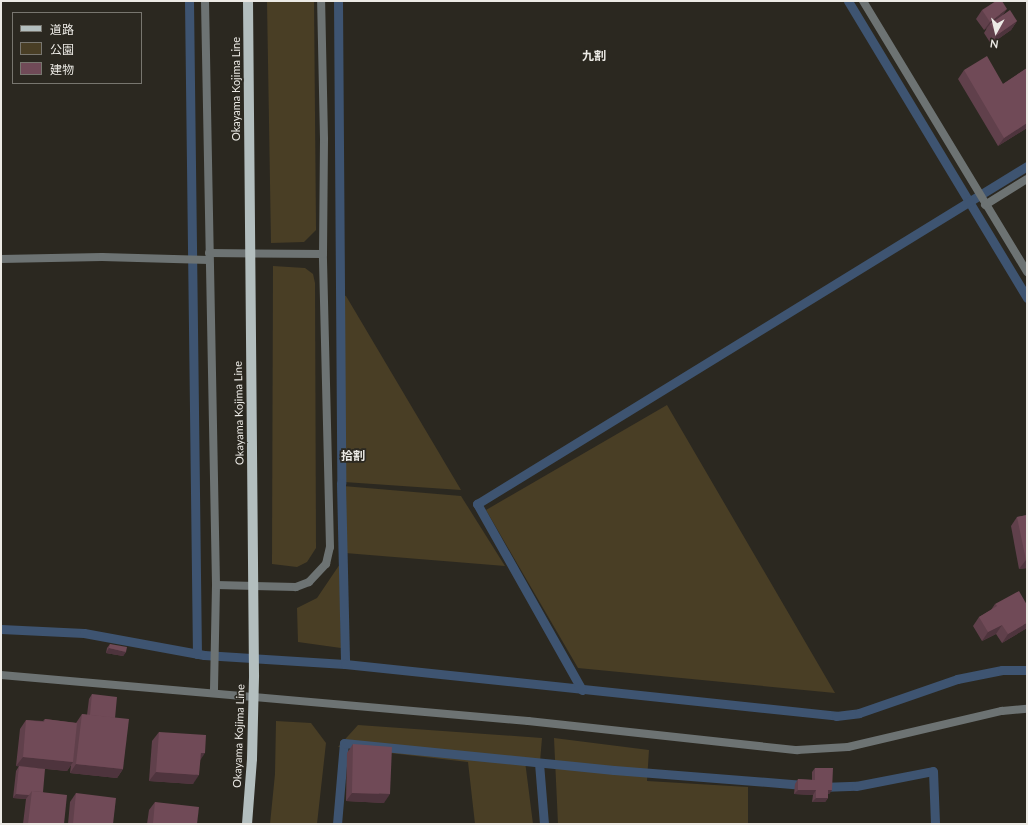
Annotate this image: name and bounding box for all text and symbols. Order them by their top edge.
legend [12,12,142,84]
north arrow [976,12,1016,52]
text: 道路 [50,22,74,37]
street label: Okayama Kojima Line [229,37,243,141]
text: N [989,37,999,51]
text: 公園 [50,42,74,57]
district label: 九割 [582,49,606,63]
text: 建物 [50,62,74,77]
street label: Okayama Kojima Line [231,361,247,465]
district label: 拾割 [341,449,365,463]
street label: Okayama Kojima Line [231,684,247,788]

